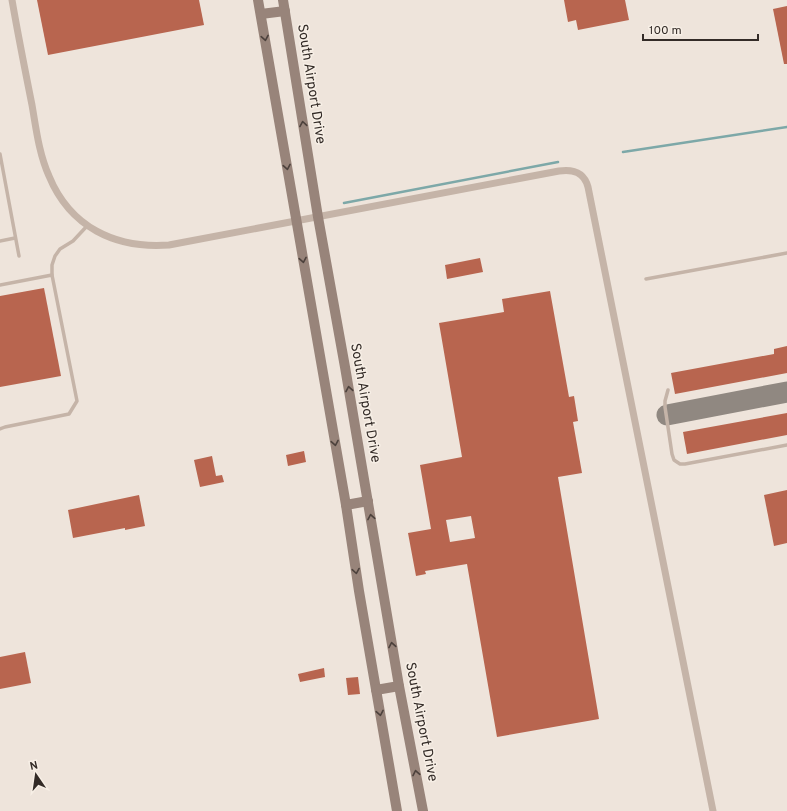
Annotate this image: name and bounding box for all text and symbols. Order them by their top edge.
scale bar [643,16,758,42]
street label: South Airport Drive [293,23,329,145]
text: 100 m [649,23,682,39]
one-way arrow [260,35,268,42]
one-way arrow [299,121,308,127]
one-way arrow [282,163,290,170]
one-way arrow [298,257,306,263]
street label: South Airport Drive [346,342,384,464]
one-way arrow [345,385,354,392]
one-way arrow [330,440,338,446]
one-way arrow [367,514,375,520]
one-way arrow [351,568,360,574]
one-way arrow [389,642,397,648]
street label: South Airport Drive [401,661,441,783]
one-way arrow [375,710,383,716]
north arrow [16,755,56,795]
text: N [29,759,39,774]
one-way arrow [412,770,421,776]

